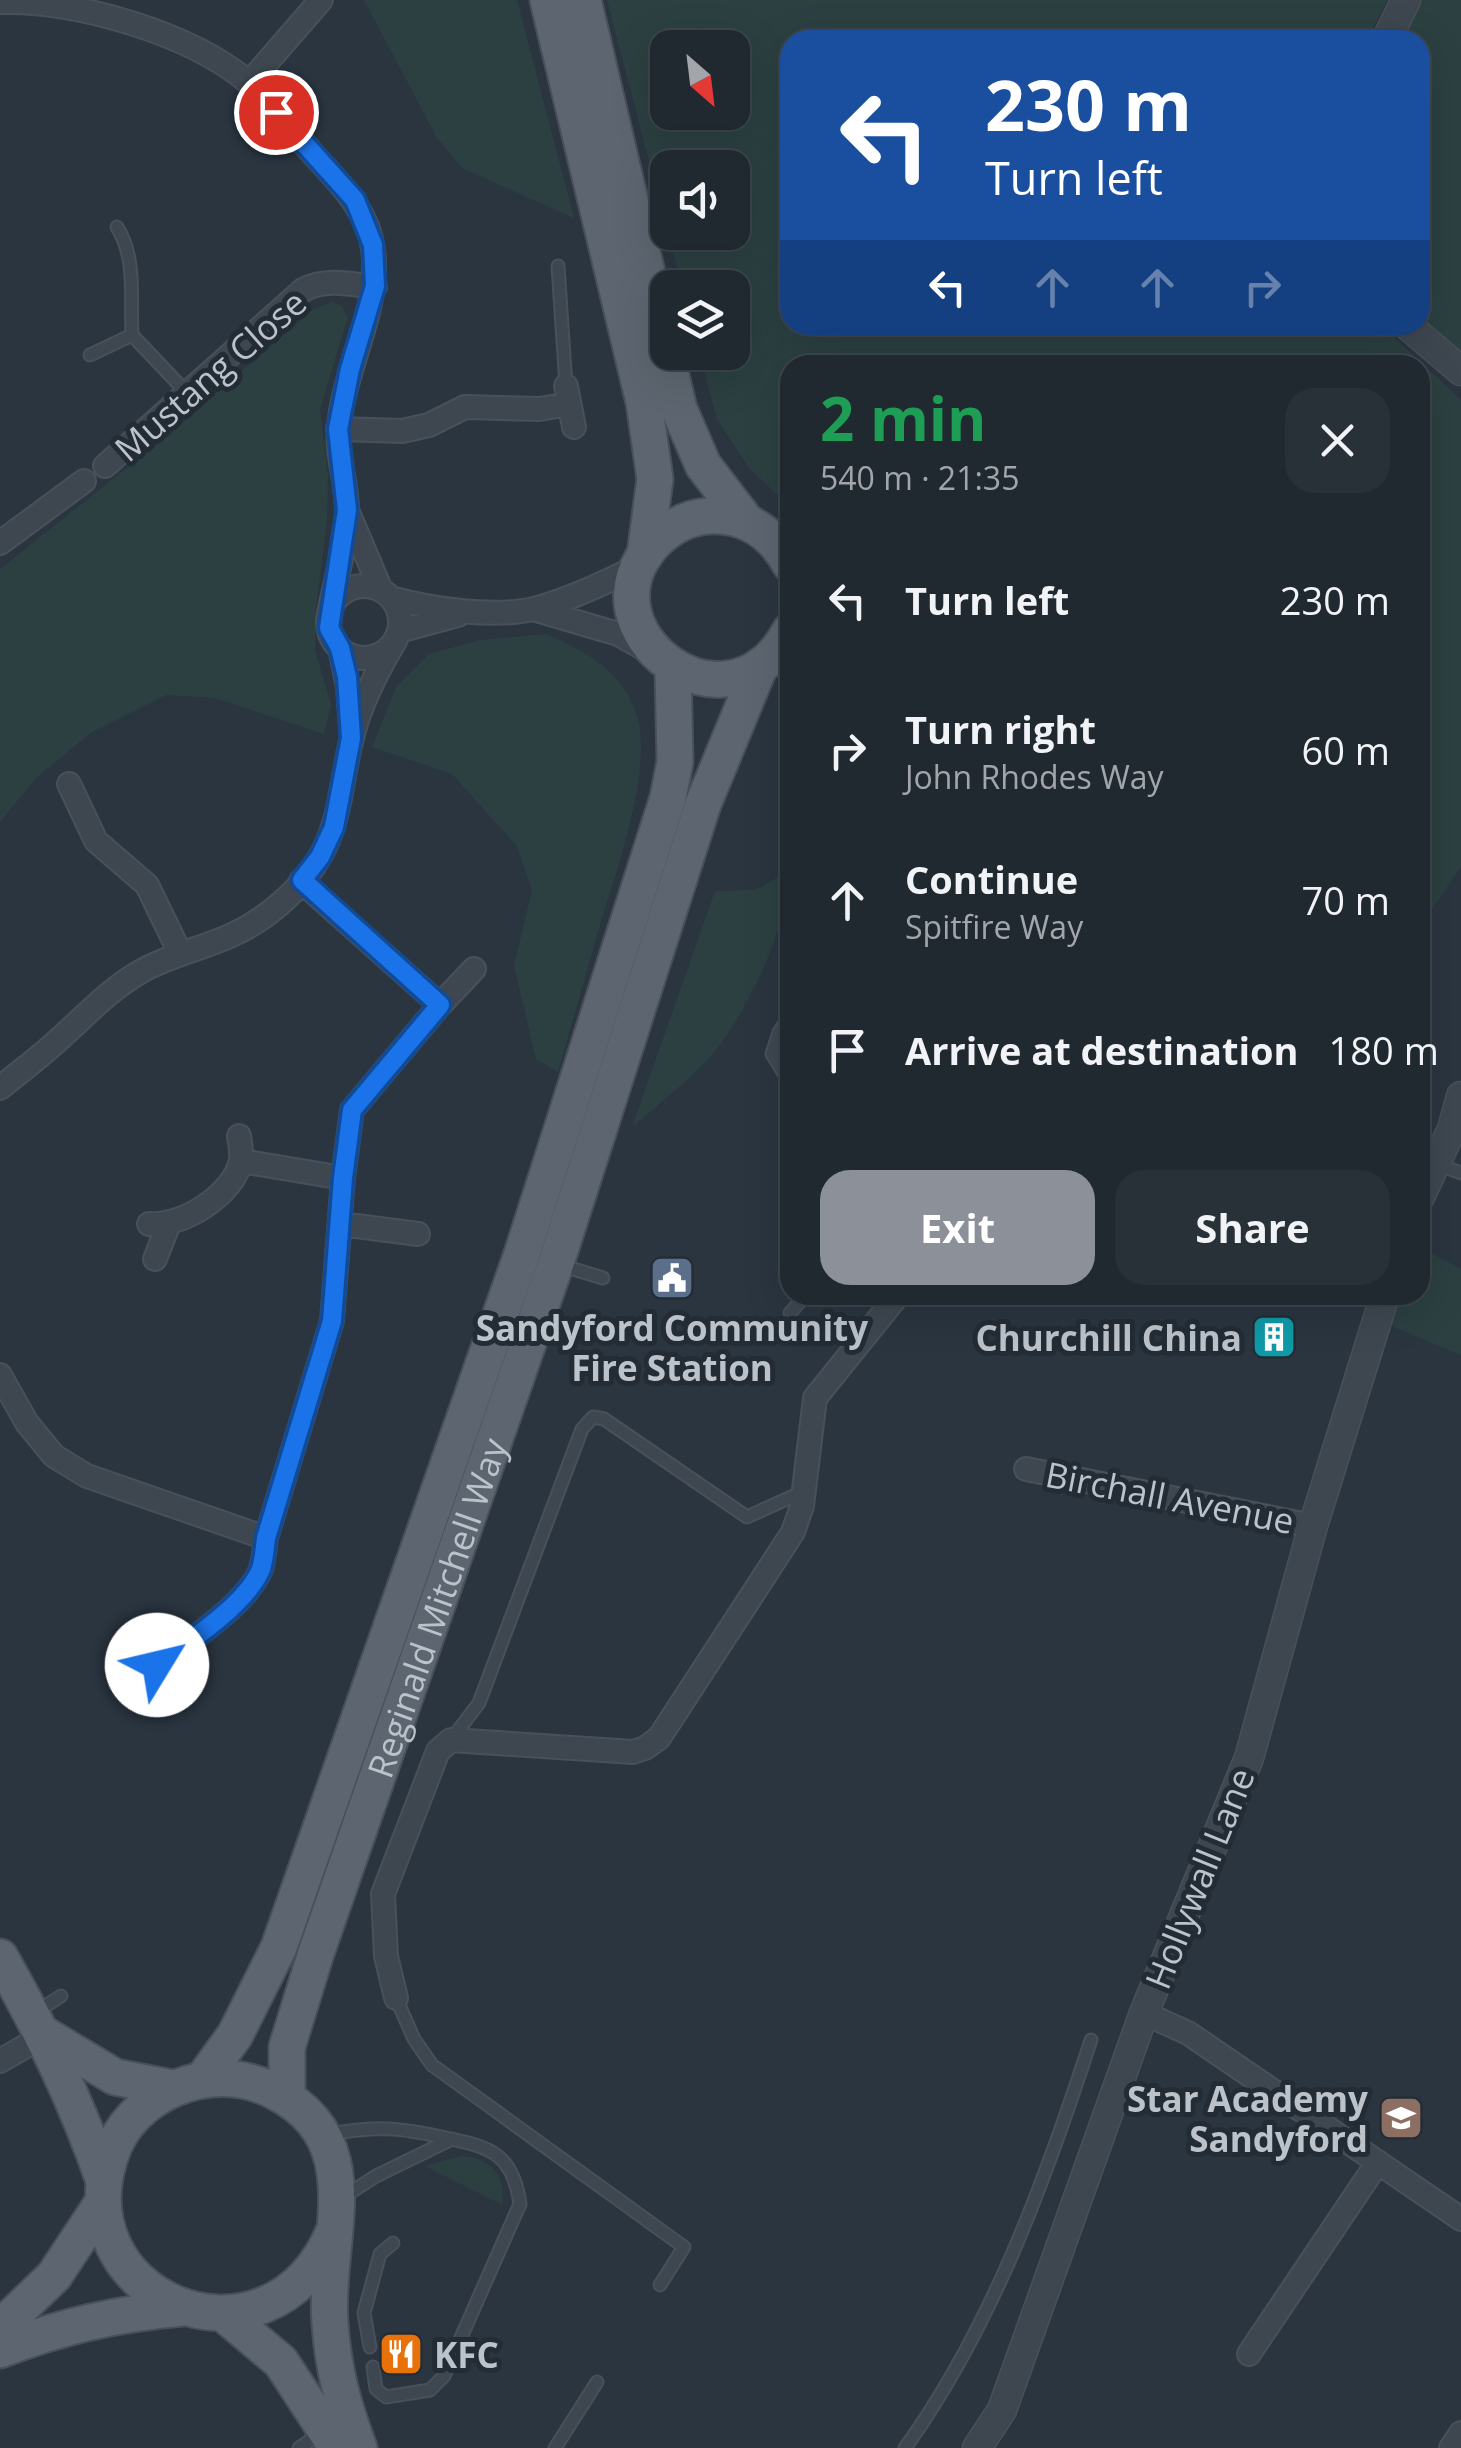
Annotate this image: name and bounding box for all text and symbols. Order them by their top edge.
north arrow [650,30,750,130]
map controls [650,30,750,370]
text: 230 m [985,56,1192,152]
pin [234,70,319,155]
icon: left [820,70,950,200]
icon: arrive [249,85,304,140]
text: Turn left [985,147,1163,208]
button: sound [650,150,750,250]
icon: left [920,260,975,315]
icon: ahead [1025,260,1080,315]
icon: ahead [1130,260,1185,315]
icon: right [1235,260,1290,315]
button: layers [650,270,750,370]
street label: Mustang Close [104,279,316,471]
text: 2 min [820,377,987,459]
button: close [1285,388,1390,493]
text: 540 m · 21:35 [820,456,1019,499]
icon: left [820,573,875,628]
text: Turn left [905,574,1069,626]
text: 230 m [1280,574,1390,626]
text: Turn right [905,703,1096,755]
icon: right [820,723,875,778]
text: 60 m [1301,724,1390,776]
text: John Rhodes Way [905,755,1164,798]
text: Continue [905,853,1078,905]
icon: ahead [820,873,875,928]
text: 70 m [1301,874,1390,926]
text: Spitfire Way [905,905,1083,948]
icon: arrive [820,1023,875,1078]
text: Arrive at destination [905,1024,1299,1076]
text: 180 m [1329,1024,1439,1076]
button: Exit [820,1170,1095,1285]
button: Share [1115,1170,1390,1285]
public building icon: Sandyford Community Fire Station [649,1255,695,1301]
place label: Sandyford Community Fire Station [476,1304,868,1391]
place label: Churchill China [976,1314,1242,1361]
building icon: Churchill China [1251,1314,1297,1360]
street label: Reginald Mitchell Way [355,1431,517,1784]
street label: Birchall Avenue [1042,1450,1298,1544]
position arrow [105,1613,209,1717]
street label: Hollywall Lane [1133,1761,1265,1995]
place label: Star Academy Sandyford [1127,2075,1368,2162]
school or university icon: Star Academy Sandyford [1378,2095,1424,2141]
restaurant icon: KFC [378,2331,424,2377]
place label: KFC [434,2331,499,2378]

